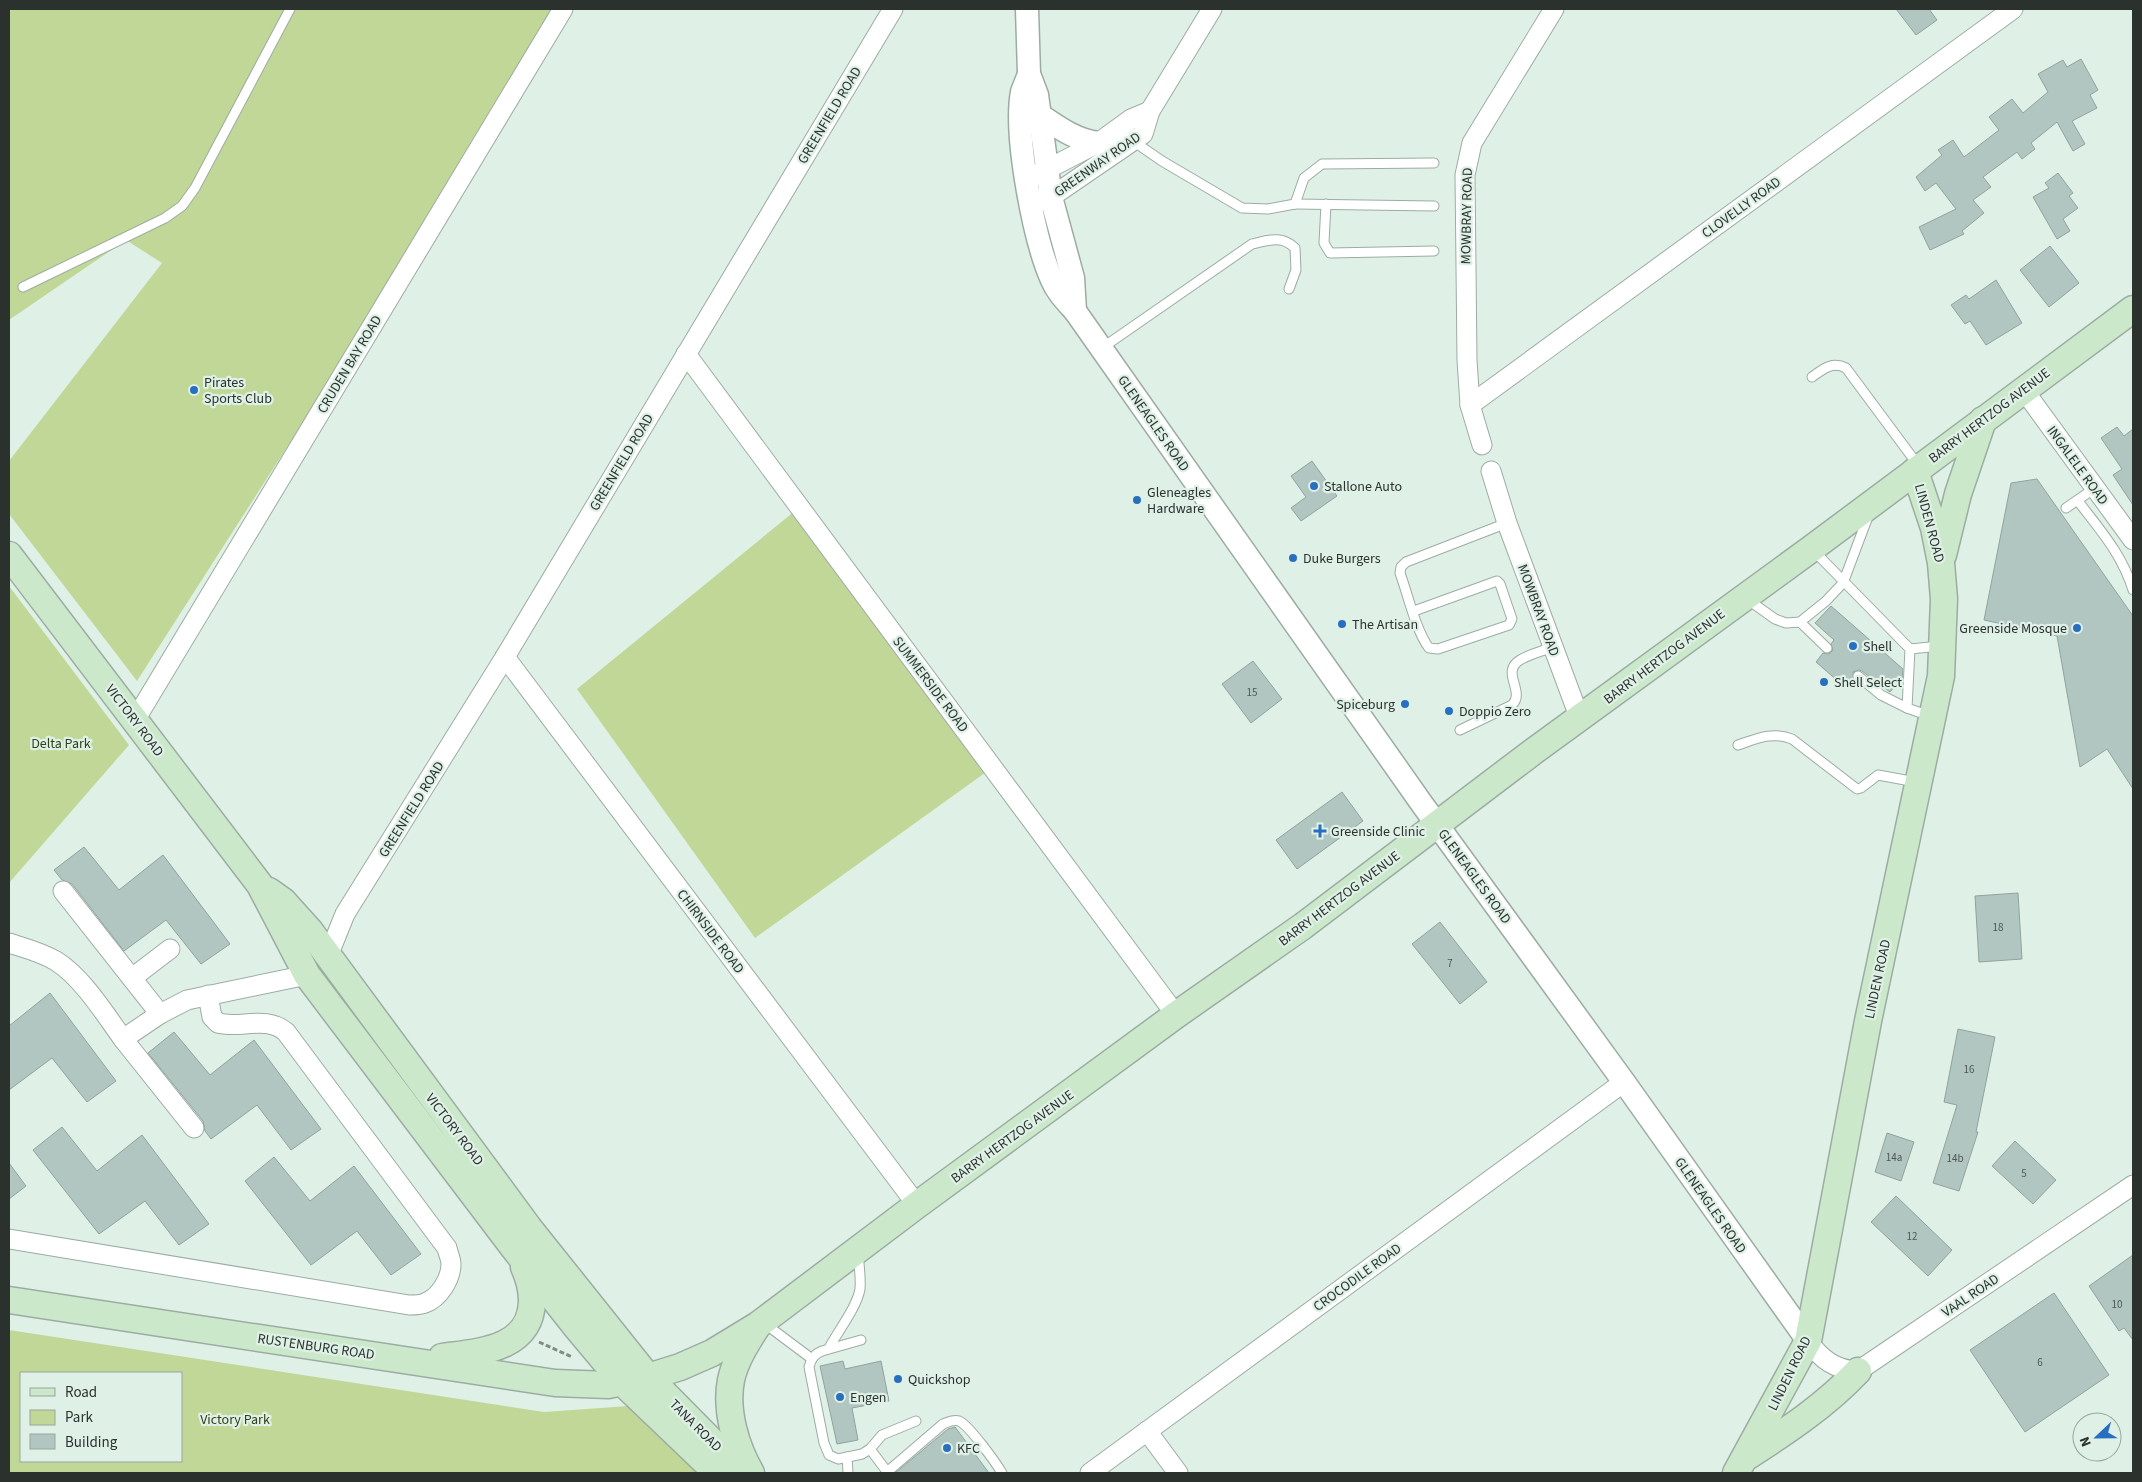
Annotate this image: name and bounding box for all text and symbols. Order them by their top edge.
street label: GREENFIELD ROAD [793,63,867,168]
street label: GREENWAY ROAD [1050,127,1145,202]
street label: MOWBRAY ROAD [1456,167,1478,265]
street label: CLOVELLY ROAD [1698,172,1785,243]
street label: CRUDEN BAY ROAD [313,312,387,417]
street label: BARRY HERTZOG AVENUE [1925,363,2055,468]
street label: GLENEAGLES ROAD [1113,371,1194,476]
place label: Pirates Sports Club [204,373,272,409]
marker: Pirates Sports Club [188,384,200,396]
street label: GREENFIELD ROAD [585,410,659,515]
street label: INGALELE ROAD [2042,422,2113,509]
place label: Stallone Auto [1324,477,1402,497]
marker: Stallone Auto [1308,480,1320,492]
street label: LINDEN ROAD [1909,482,1949,565]
place label: Gleneagles Hardware [1147,483,1211,519]
marker: Gleneagles Hardware [1131,494,1143,506]
place label: Duke Burgers [1303,549,1381,569]
marker: Duke Burgers [1287,552,1299,564]
street label: MOWBRAY ROAD [1512,561,1564,659]
street label: BARRY HERTZOG AVENUE [1600,604,1730,709]
place label: The Artisan [1352,615,1418,635]
marker: The Artisan [1336,618,1348,630]
place label: Greenside Mosque [1959,619,2067,639]
marker: Greenside Mosque [2071,622,2083,634]
street label: SUMMERSIDE ROAD [888,633,973,737]
place label: Shell [1863,637,1893,657]
marker: Shell [1847,640,1859,652]
place label: Shell Select [1834,673,1902,693]
marker: Shell Select [1818,676,1830,688]
street label: VICTORY ROAD [100,680,168,761]
house number: 15 [1247,685,1257,700]
place label: Spiceburg [1336,695,1395,715]
marker: Spiceburg [1399,698,1411,710]
place label: Doppio Zero [1459,702,1531,722]
marker: Doppio Zero [1443,705,1455,717]
park label: Delta Park [31,734,91,754]
street label: GREENFIELD ROAD [374,758,449,861]
place label: Greenside Clinic [1331,822,1426,842]
marker: Greenside Clinic [1313,824,1327,838]
street label: GLENEAGLES ROAD [1433,825,1516,928]
street label: BARRY HERTZOG AVENUE [1275,846,1405,951]
street label: CHIRNSIDE ROAD [672,885,749,978]
house number: 18 [1993,920,2004,935]
street label: LINDEN ROAD [1860,938,1896,1021]
house number: 7 [1447,956,1453,971]
house number: 16 [1964,1062,1975,1077]
street label: BARRY HERTZOG AVENUE [947,1085,1078,1188]
street label: VICTORY ROAD [420,1089,488,1170]
house number: 14a [1886,1150,1902,1165]
house number: 14b [1946,1151,1964,1166]
street label: GLENEAGLES ROAD [1670,1153,1751,1258]
house number: 5 [2021,1166,2027,1181]
house number: 12 [1907,1229,1917,1244]
street label: CROCODILE ROAD [1309,1239,1406,1317]
street label: VAAL ROAD [1938,1269,2003,1322]
house number: 10 [2112,1297,2122,1312]
street label: RUSTENBURG ROAD [256,1329,376,1365]
street label: LINDEN ROAD [1763,1333,1817,1414]
house number: 6 [2037,1355,2043,1370]
place label: Quickshop [908,1370,971,1390]
legend [20,1372,182,1462]
marker: Quickshop [892,1373,904,1385]
text: Road [65,1382,97,1403]
place label: Engen [850,1388,887,1408]
marker: Engen [834,1391,846,1403]
street label: TANA ROAD [664,1395,726,1457]
text: Park [65,1407,94,1428]
park label: Victory Park [200,1410,270,1430]
north arrow [2072,1412,2122,1462]
text: Building [65,1432,118,1453]
text: N [2075,1433,2097,1450]
place label: KFC [957,1439,980,1459]
marker: KFC [941,1442,953,1454]

